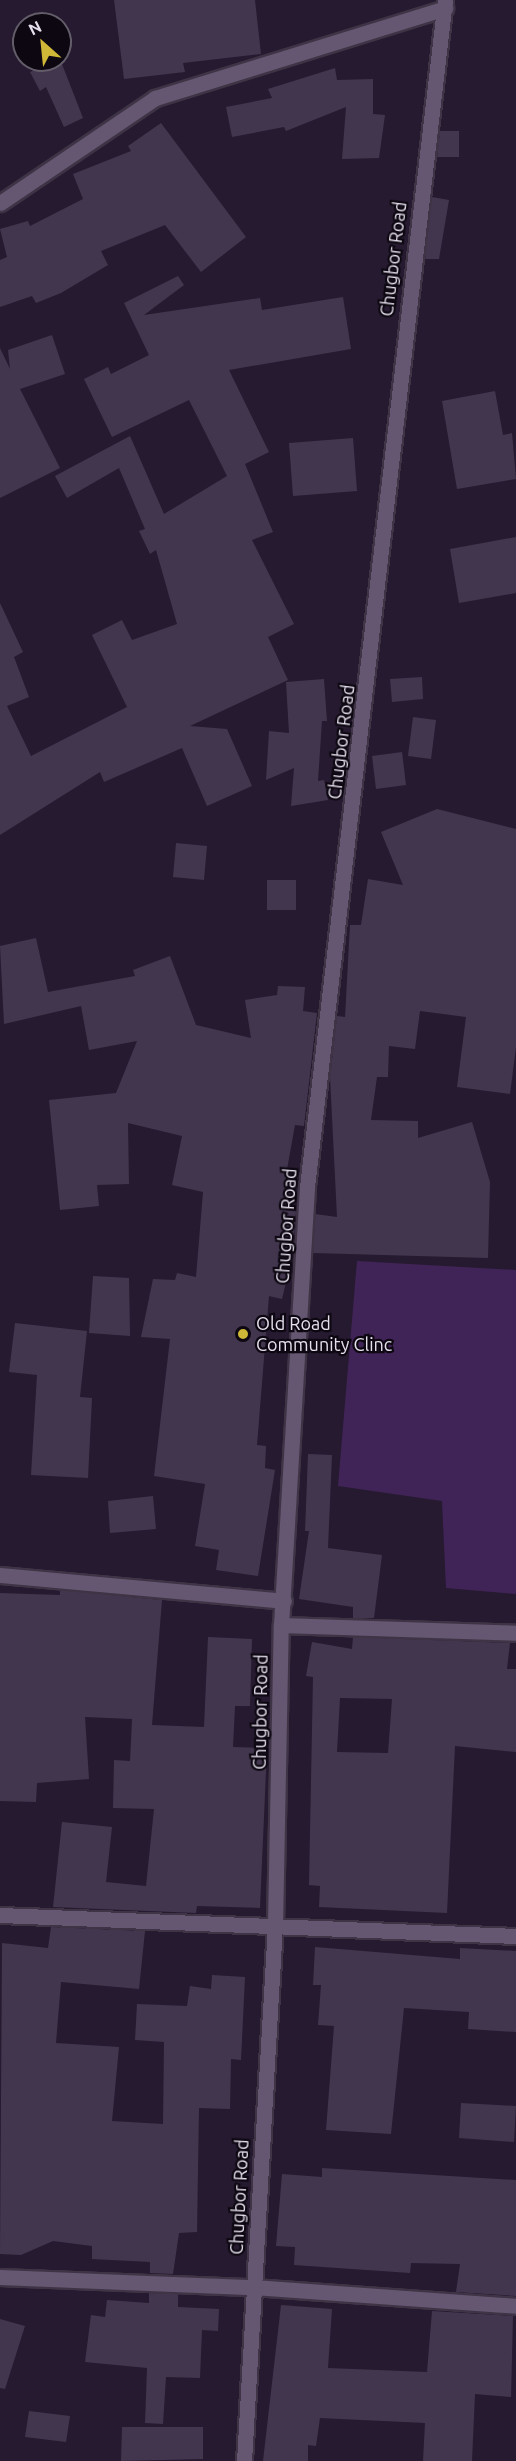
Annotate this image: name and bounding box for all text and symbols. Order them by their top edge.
north arrow [12,12,72,72]
text: N [25,17,44,38]
street label: Chugbor Road [375,200,411,318]
street label: Chugbor Road [323,683,359,801]
street label: Chugbor Road [271,1168,301,1284]
place label: Old Road Community Clinc [256,1313,392,1356]
marker: Old Road Community Clinc [234,1325,252,1343]
street label: Chugbor Road [248,1654,272,1770]
street label: Chugbor Road [225,2139,253,2255]

